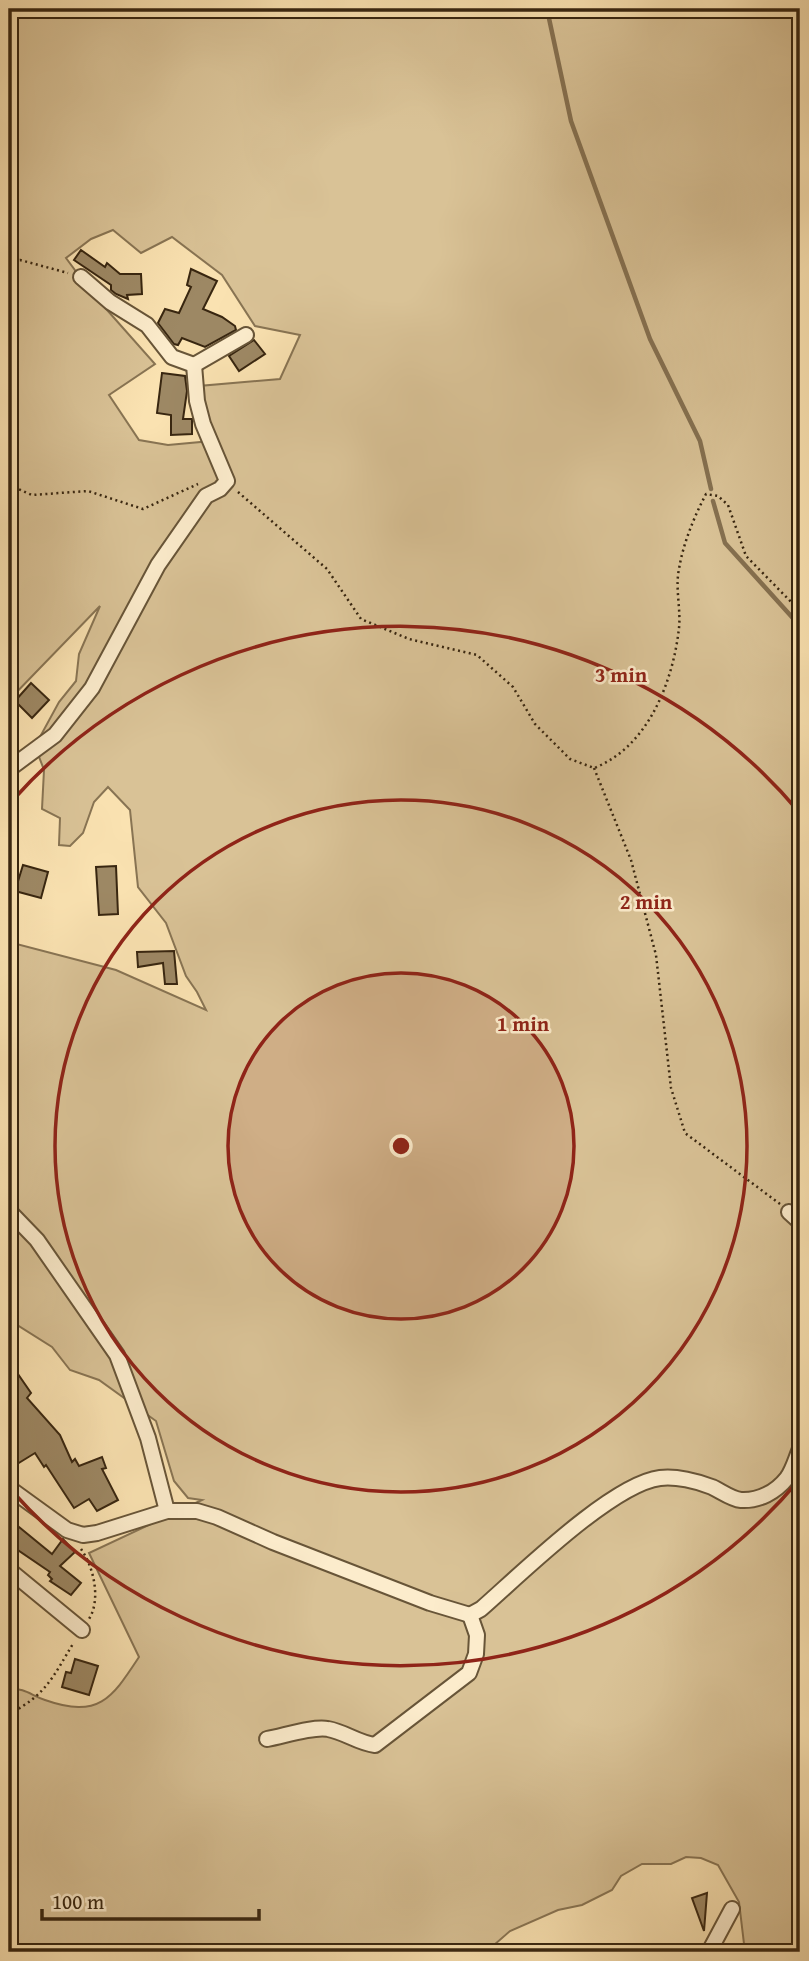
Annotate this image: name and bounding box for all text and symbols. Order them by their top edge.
text: 3 min [595,659,648,690]
text: 2 min [620,886,673,917]
text: 1 min [497,1008,550,1039]
centre of rings [389,1134,413,1158]
scale bar [42,1877,259,1921]
text: 100 m [52,1886,104,1917]

